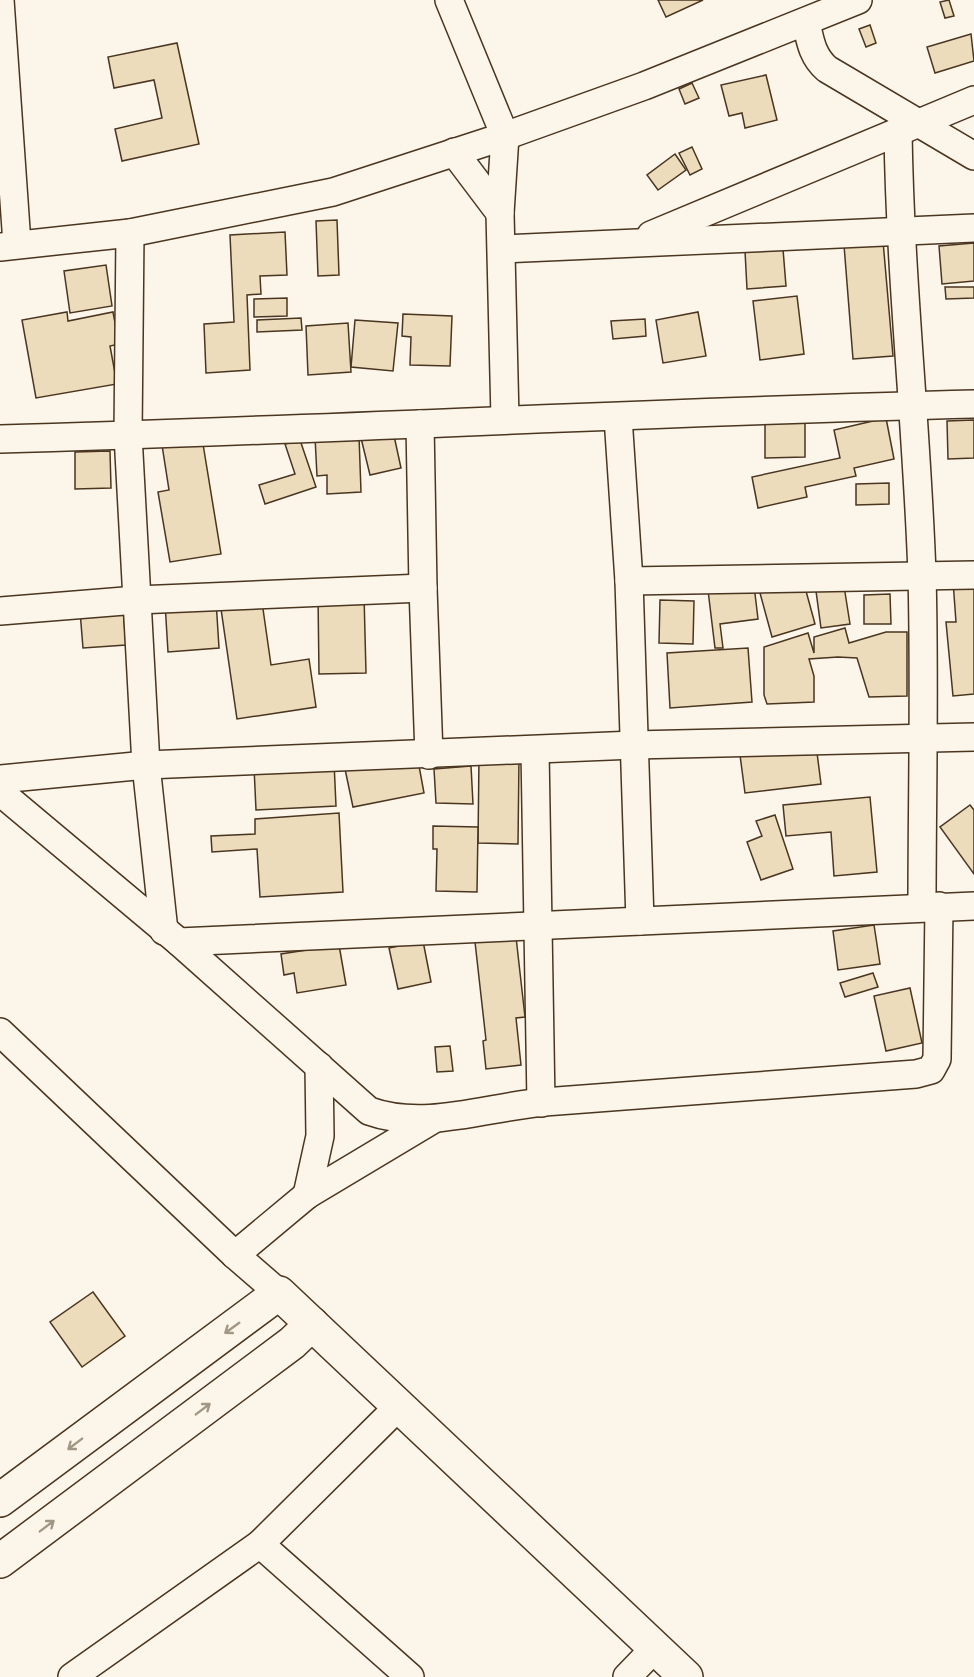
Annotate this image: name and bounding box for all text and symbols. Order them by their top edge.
one-way arrow [224,1321,240,1334]
one-way arrow [195,1403,211,1416]
one-way arrow [68,1438,84,1450]
one-way arrow [39,1520,55,1533]

